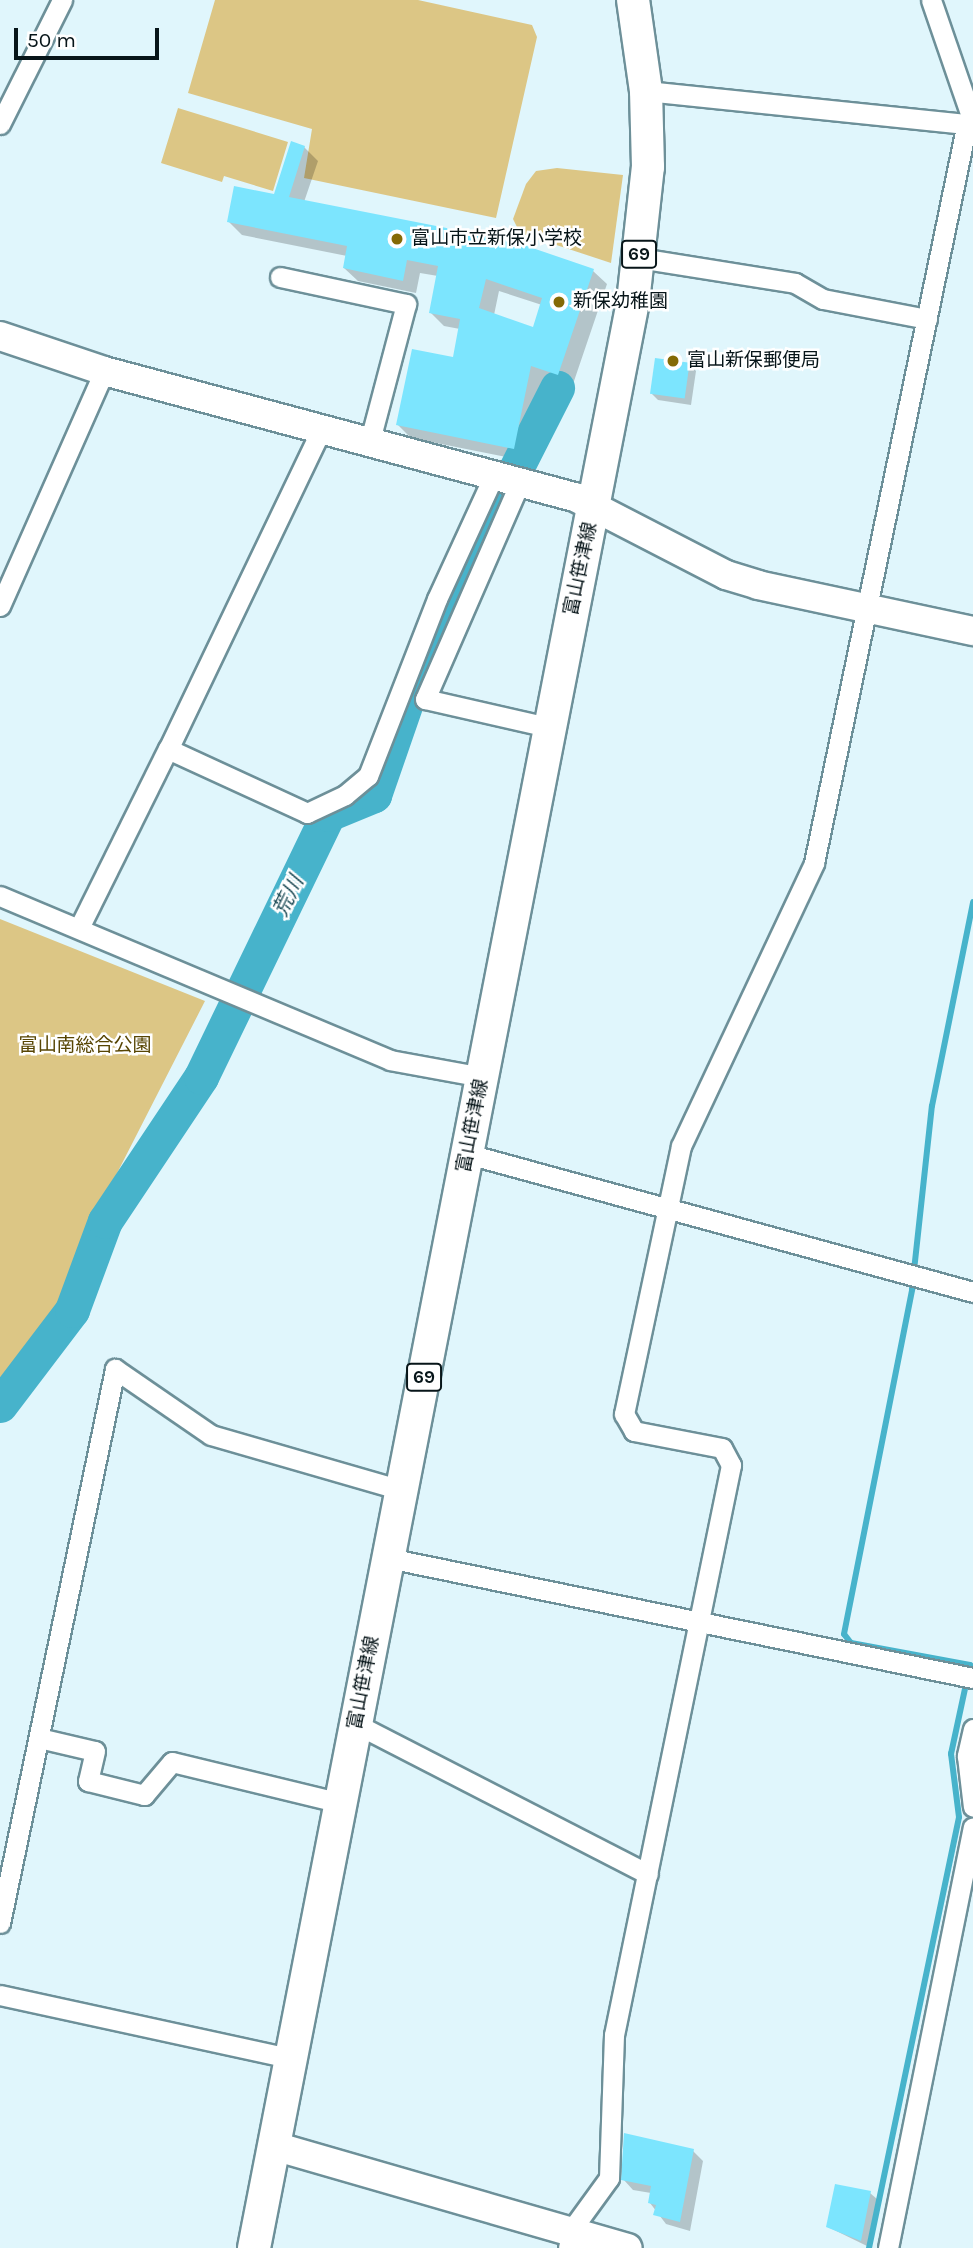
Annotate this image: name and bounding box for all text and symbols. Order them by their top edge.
scale bar [18,14,163,58]
text: 50 m [27,28,76,52]
place label: 富山市立新保小学校 [411,228,582,250]
marker: 富山市立新保小学校 [389,231,405,247]
road number: 69 [620,240,658,268]
place label: 新保幼稚園 [573,291,668,313]
marker: 新保幼稚園 [551,294,567,310]
place label: 富山新保郵便局 [687,350,820,372]
marker: 富山新保郵便局 [665,353,681,369]
street label: 富山笹津線 [560,520,602,618]
water label: 荒川 [267,872,309,920]
park label: 富山南総合公園 [19,1035,151,1057]
street label: 富山笹津線 [453,1077,493,1175]
road number: 69 [405,1362,443,1392]
street label: 富山笹津線 [344,1634,384,1732]

